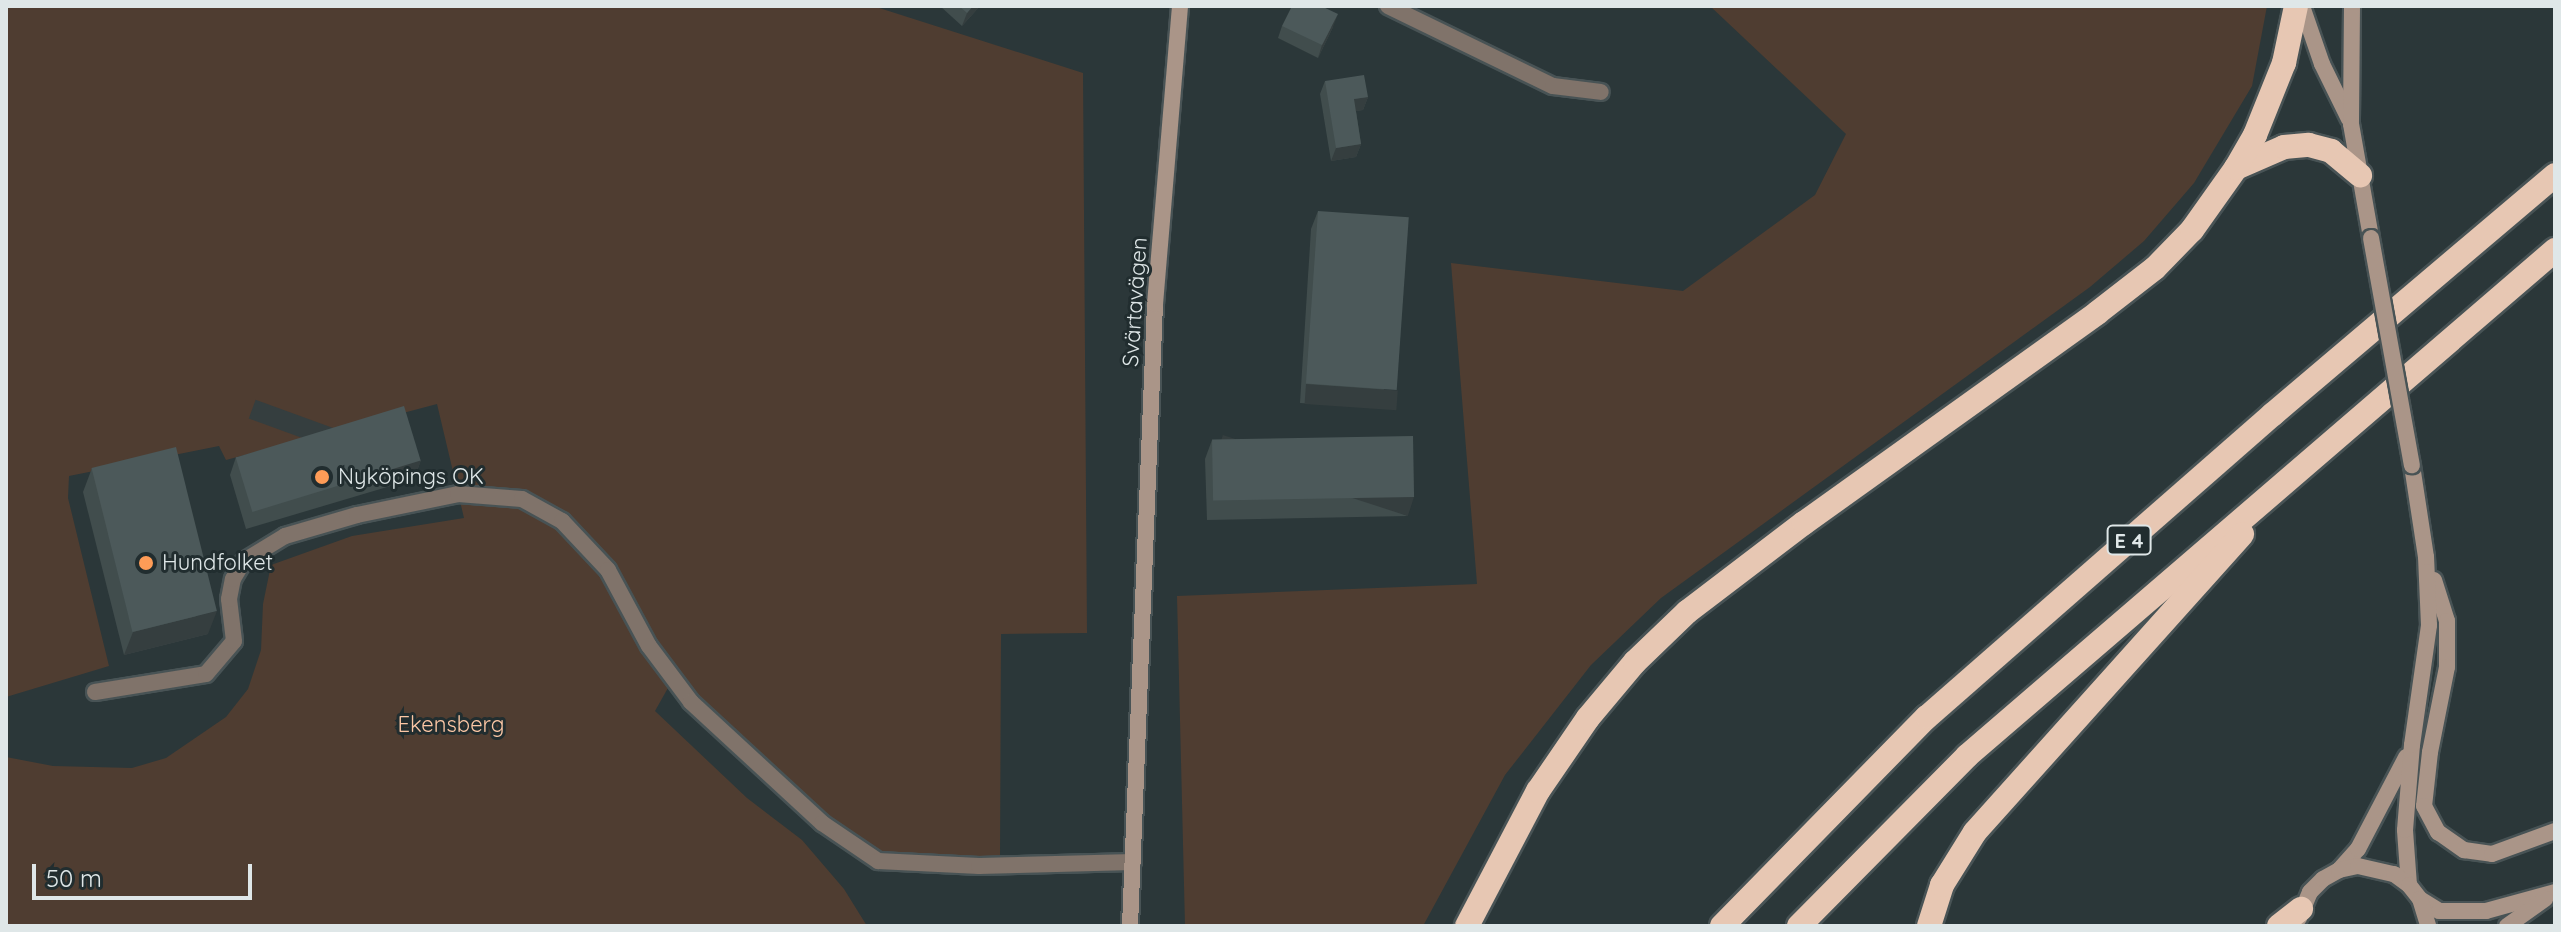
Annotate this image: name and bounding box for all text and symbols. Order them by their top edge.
street label: Svärtavägen [1117,236,1153,368]
place label: Nyköpings OK [338,464,484,490]
marker: Nyköpings OK [313,468,331,486]
road number: E 4 [2105,524,2153,556]
place label: Hundfolket [162,550,273,576]
marker: Hundfolket [137,554,155,572]
park label: Ekensberg [398,712,504,738]
scale bar [36,848,256,898]
text: 50 m [46,863,102,893]

